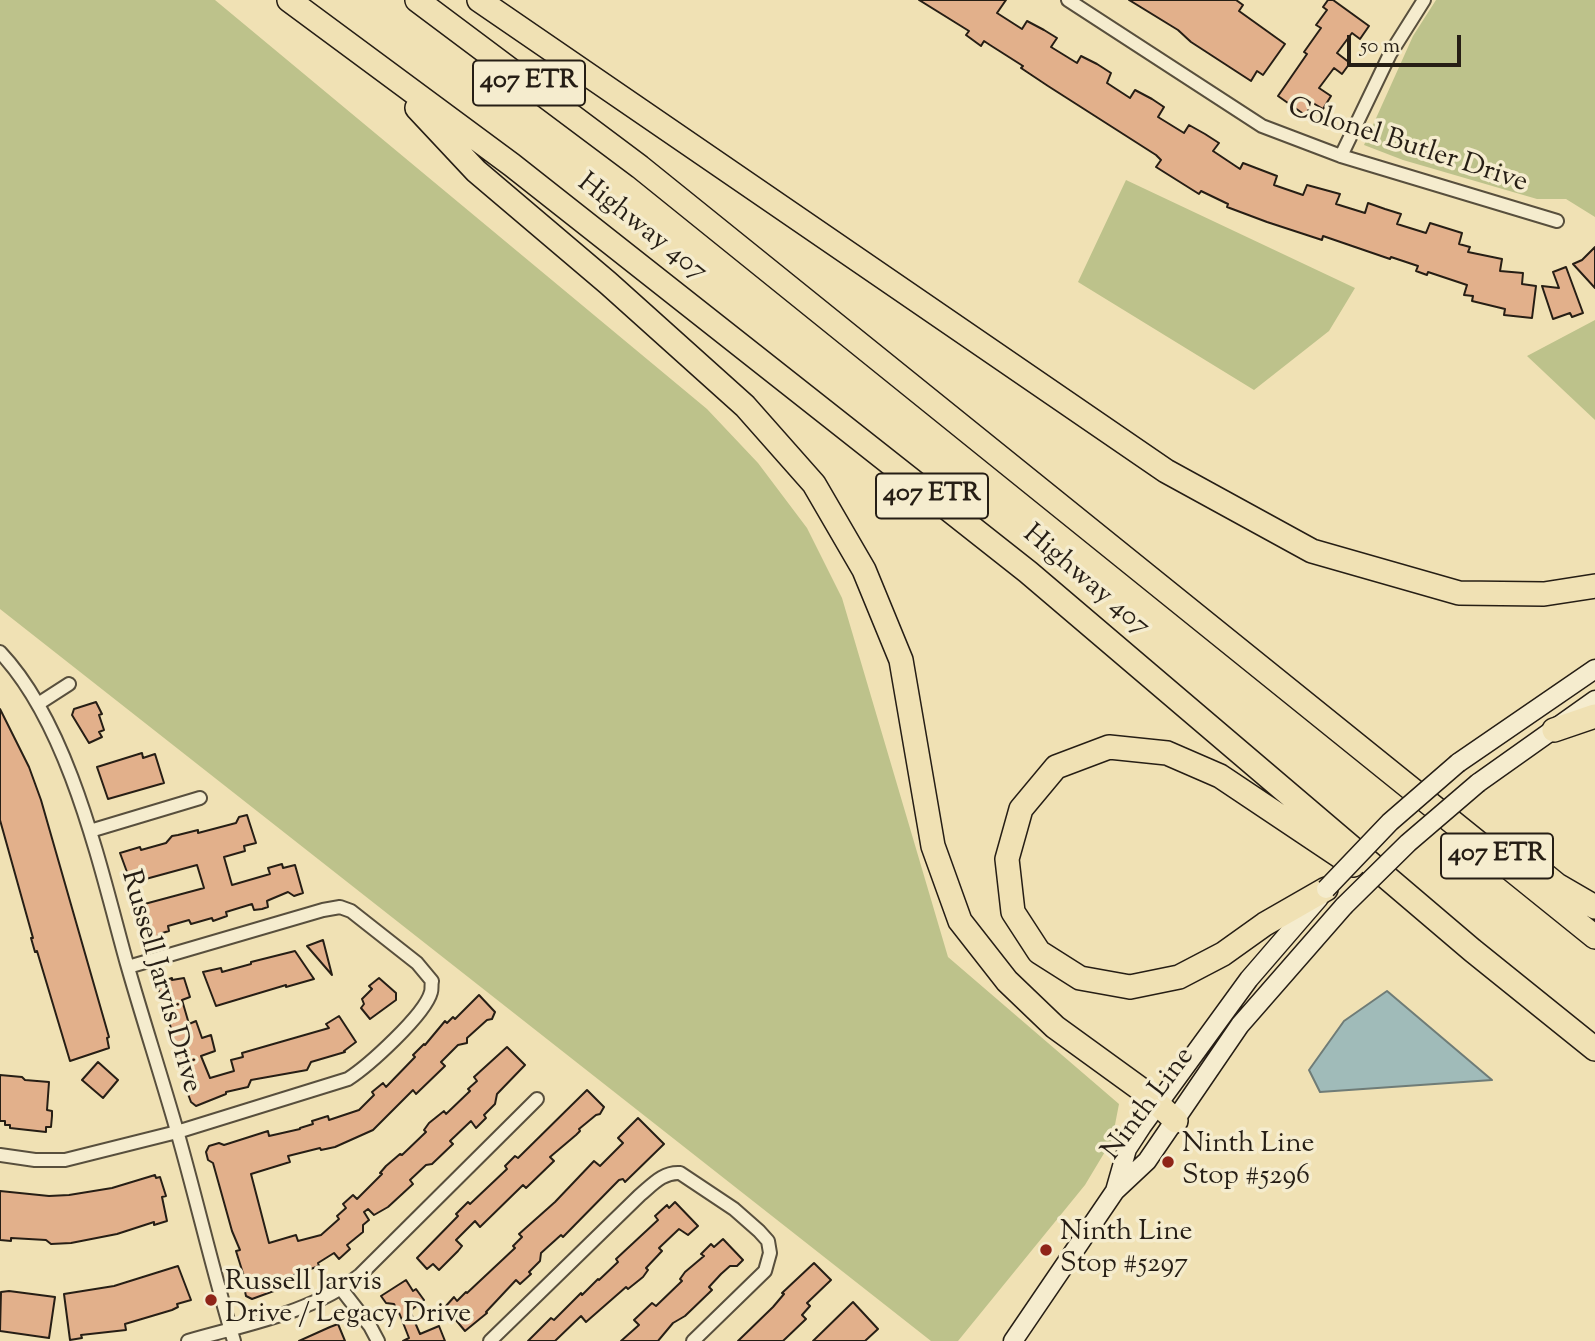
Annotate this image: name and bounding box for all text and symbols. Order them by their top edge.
scale bar [1350,21,1464,65]
text: 50 m [1360,32,1400,62]
road number: 407 ETR [473,60,585,106]
street label: Colonel Butler Drive [1283,92,1531,202]
street label: Highway 407 [569,168,713,290]
road number: 407 ETR [876,474,988,518]
street label: Highway 407 [1015,519,1155,645]
road number: 407 ETR [1441,834,1553,878]
street label: Russell Jarvis Drive [111,867,207,1097]
street label: Ninth Line [1097,1042,1203,1168]
place label: Ninth Line Stop #5296 [1182,1129,1315,1195]
marker: Ninth Line Stop #5296 [1160,1154,1176,1170]
place label: Ninth Line Stop #5297 [1060,1217,1193,1283]
marker: Ninth Line Stop #5297 [1038,1242,1054,1258]
place label: Russell Jarvis Drive / Legacy Drive [225,1267,471,1333]
marker: Russell Jarvis Drive / Legacy Drive [203,1292,219,1308]

